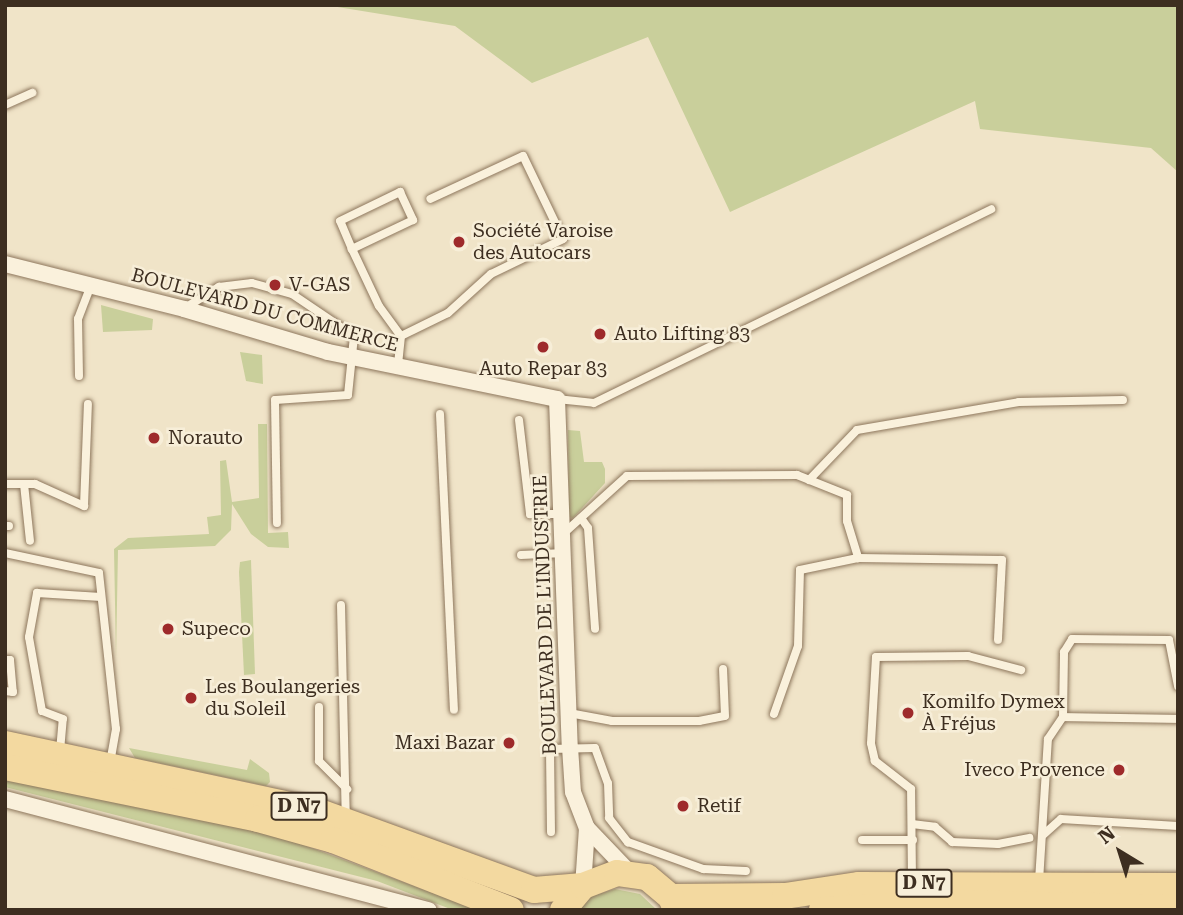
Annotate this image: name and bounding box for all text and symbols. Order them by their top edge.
place label: Société Varoise des Autocars [473,220,613,264]
marker: Société Varoise des Autocars [451,234,467,250]
street label: BOULEVARD DU COMMERCE [129,263,401,357]
place label: V-GAS [289,274,350,296]
marker: V-GAS [267,277,283,293]
place label: Auto Lifting 83 [614,323,750,345]
marker: Auto Lifting 83 [592,326,608,342]
marker: Auto Repar 83 [535,339,551,355]
place label: Auto Repar 83 [479,358,607,380]
place label: Norauto [168,427,243,449]
marker: Norauto [146,430,162,446]
street label: BOULEVARD DE L'INDUSTRIE [529,475,561,755]
place label: Supeco [182,618,251,640]
marker: Supeco [160,621,176,637]
place label: Les Boulangeries du Soleil [205,676,360,720]
marker: Les Boulangeries du Soleil [183,690,199,706]
place label: Komilfo Dymex À Fréjus [922,691,1065,735]
marker: Komilfo Dymex À Fréjus [900,705,916,721]
place label: Maxi Bazar [395,732,495,754]
marker: Maxi Bazar [501,735,517,751]
place label: Iveco Provence [964,759,1105,781]
marker: Iveco Provence [1111,762,1127,778]
road number: D N7 [269,792,329,820]
place label: Retif [697,795,741,817]
marker: Retif [675,798,691,814]
north arrow [1085,817,1155,887]
text: N [1094,821,1120,849]
road number: D N7 [894,868,954,898]

